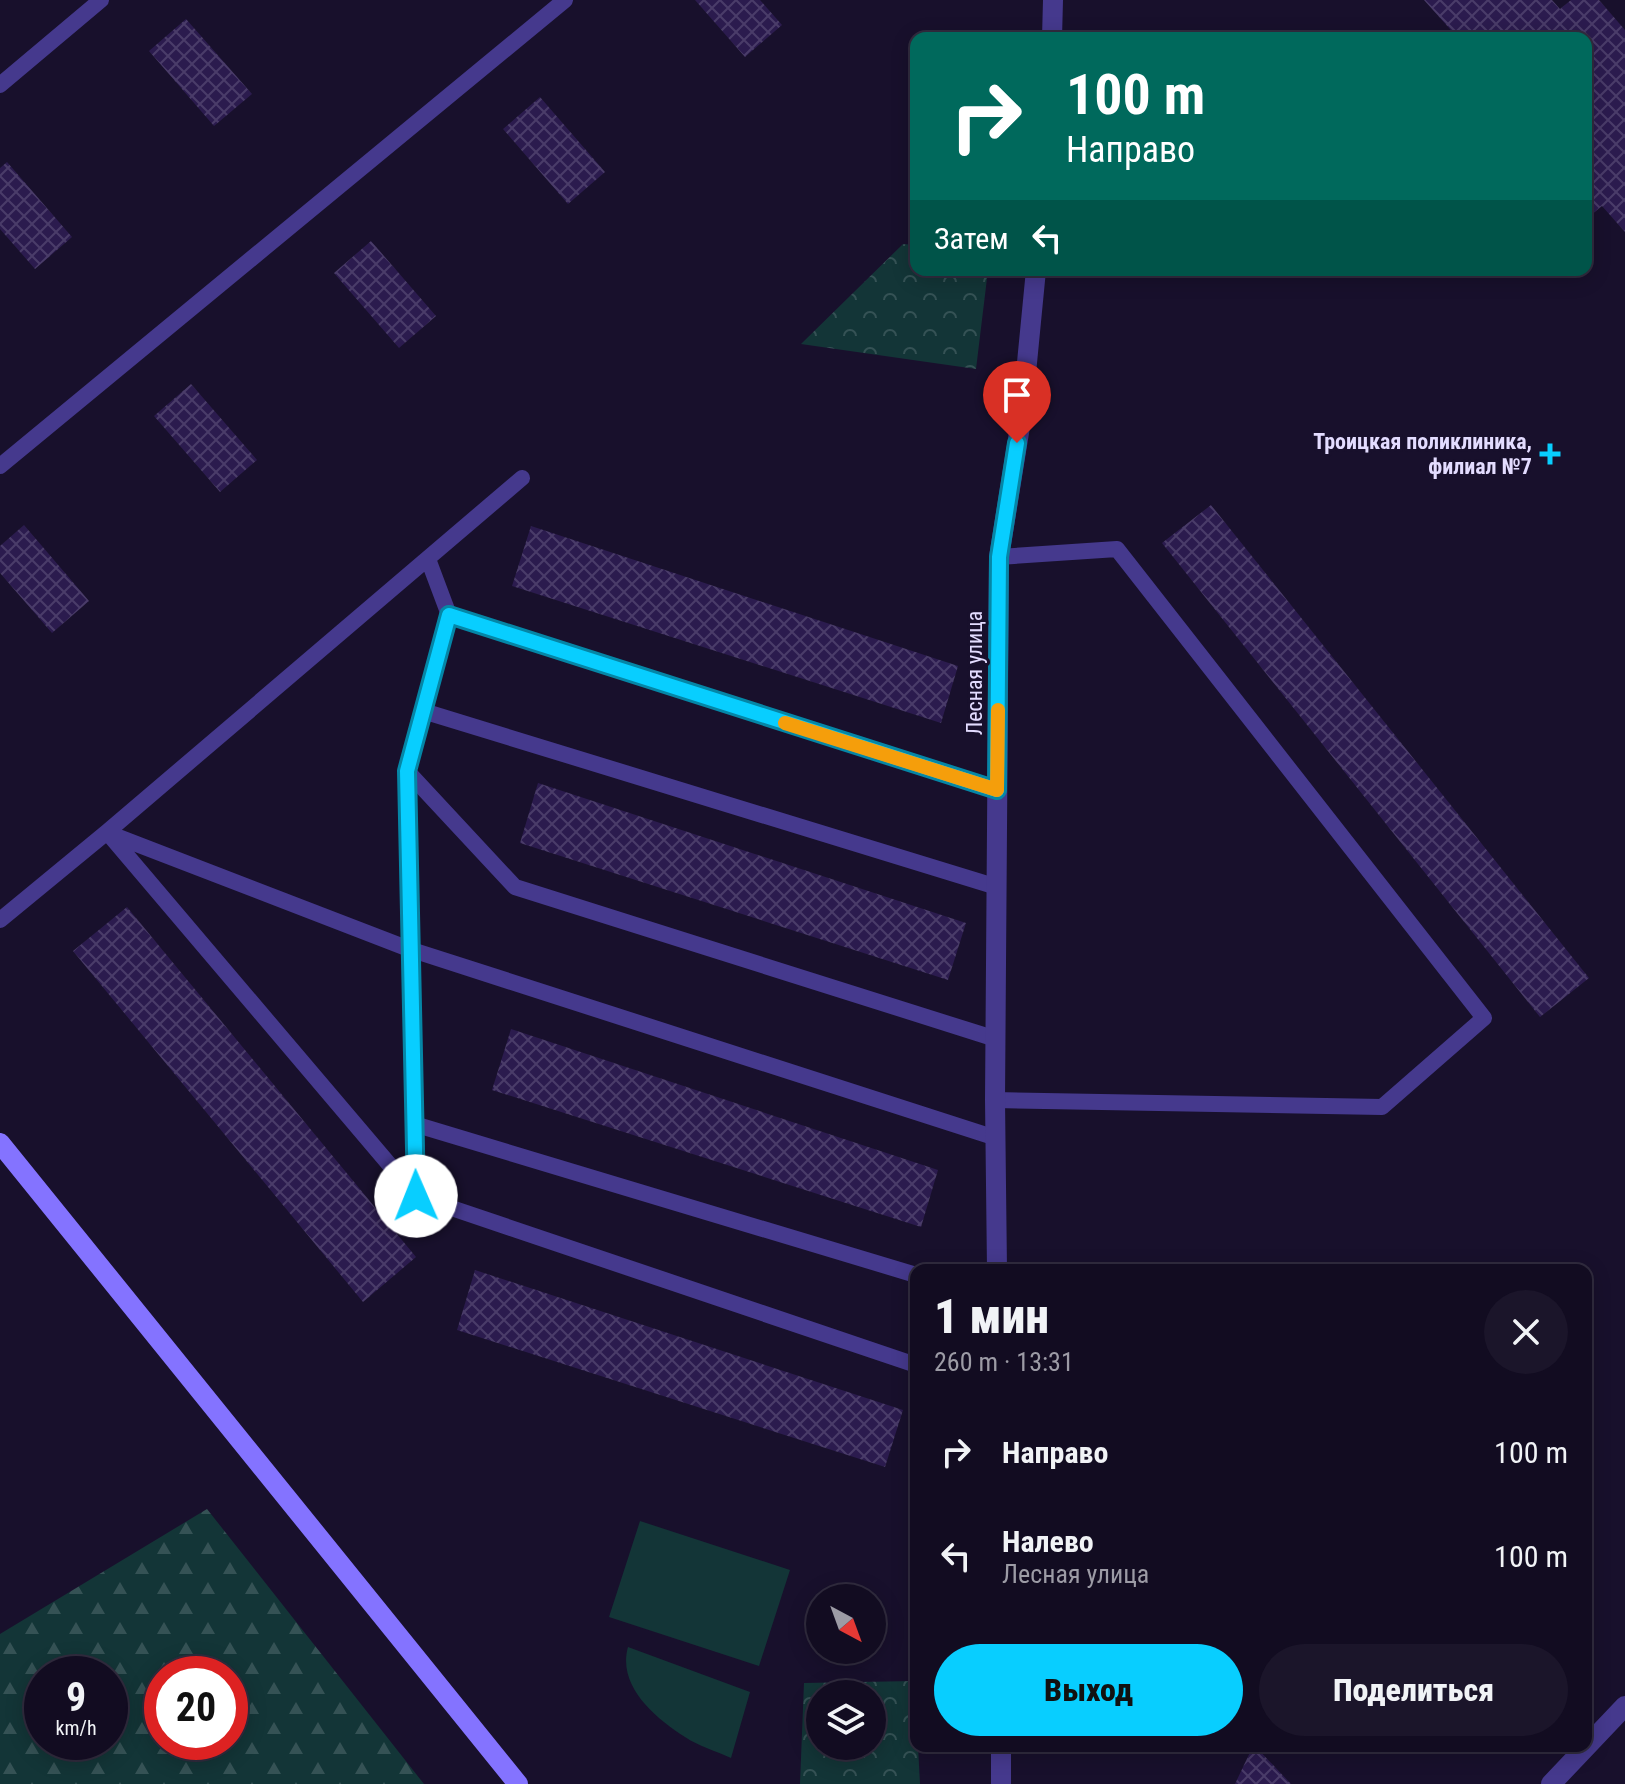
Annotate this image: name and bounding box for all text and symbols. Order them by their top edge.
text: 100 m [1066,62,1205,128]
icon: right [934,64,1038,168]
text: Направо [1066,129,1195,171]
icon: left [1025,216,1069,260]
text: Затем [934,221,1009,256]
pin [983,361,1051,443]
icon: arrive [995,373,1039,417]
place label: Троицкая поликлиника, филиал №7 [1313,429,1532,479]
marker: Троицкая поликлиника, филиал №7 [1539,443,1561,465]
street label: Лесная улица [962,611,987,735]
position arrow [374,1154,458,1238]
text: 1 мин [934,1288,1049,1345]
button: close [1484,1290,1568,1374]
text: 260 m · 13:31 [934,1347,1074,1377]
icon: right [934,1430,978,1474]
text: Направо [1002,1435,1108,1470]
text: 100 m [1494,1435,1568,1470]
text: Налево [1002,1524,1094,1559]
icon: left [934,1534,978,1578]
text: 100 m [1494,1539,1568,1574]
text: Лесная улица [1002,1559,1149,1589]
north arrow [806,1584,886,1664]
map controls [806,1584,886,1760]
button: Выход [934,1644,1243,1736]
button: Поделиться [1259,1644,1568,1736]
speed limit sign: 20 [144,1656,248,1760]
text: 9 [66,1674,86,1721]
button: layers [806,1680,886,1760]
text: km/h [55,1716,97,1740]

